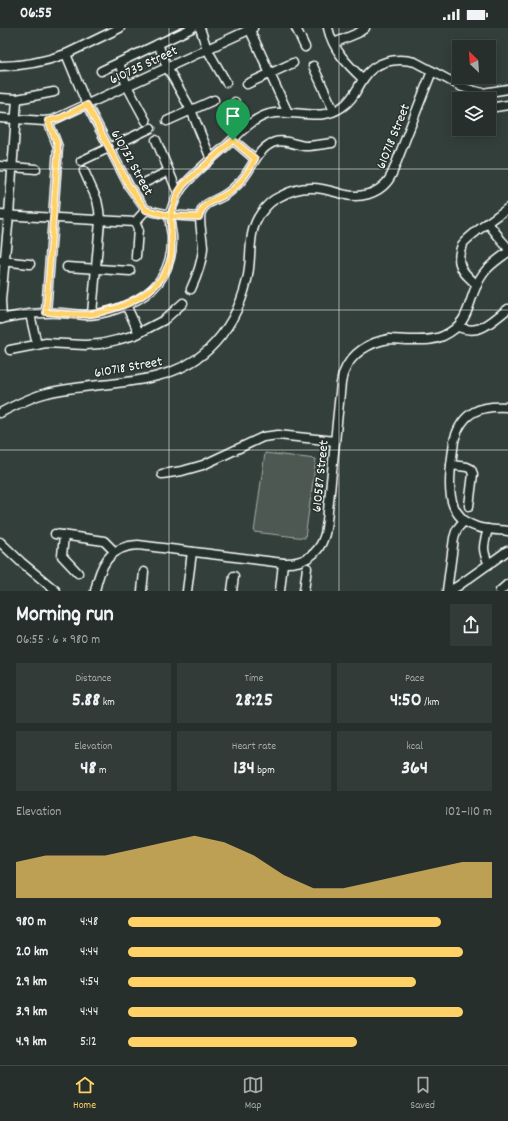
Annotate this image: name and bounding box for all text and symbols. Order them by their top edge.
text: 06:55 [20,3,52,25]
north arrow [452,40,496,84]
map controls [452,40,496,136]
street label: 610735 Street [107,41,181,90]
button: layers [452,92,496,136]
pin [216,99,250,140]
street label: 610718 Street [372,101,416,172]
icon: arrive [222,105,244,127]
street label: 610732 Street [105,126,158,200]
street label: 610718 Street [93,352,164,384]
street label: 610587 Street [307,439,335,513]
text: Morning run [16,600,114,631]
button: share [450,604,492,646]
text: 06:55 · 6 × 980 m [16,631,100,650]
text: Distance [75,671,111,687]
text: Time [245,671,263,687]
text: Pace [405,671,424,687]
text: 5.88 [72,687,100,715]
text: 28:25 [235,687,273,715]
text: 4:50 [390,687,422,715]
text: km [100,695,115,711]
text: /km [422,695,439,711]
text: Elevation [74,739,112,755]
text: Heart rate [232,739,276,755]
text: kcal [406,739,423,755]
text: 48 [80,755,96,783]
text: 134 [233,755,255,783]
text: 364 [401,755,428,783]
text: m [96,763,107,779]
text: bpm [255,763,275,779]
text: Elevation [16,803,61,822]
text: 102–110 m [445,803,492,822]
text: 980 m [16,913,46,932]
text: 4:48 [80,913,98,932]
text: 2.0 km [16,943,48,962]
text: 4:44 [80,943,98,962]
text: 2.9 km [16,973,47,992]
text: 4:54 [80,973,99,992]
text: 3.9 km [16,1003,47,1022]
text: 4:44 [80,1003,98,1022]
text: 4.9 km [16,1033,47,1052]
text: 5:12 [80,1033,97,1052]
tab: Home [73,1074,96,1114]
tab: Map [242,1074,264,1114]
tab: Saved [410,1074,435,1114]

